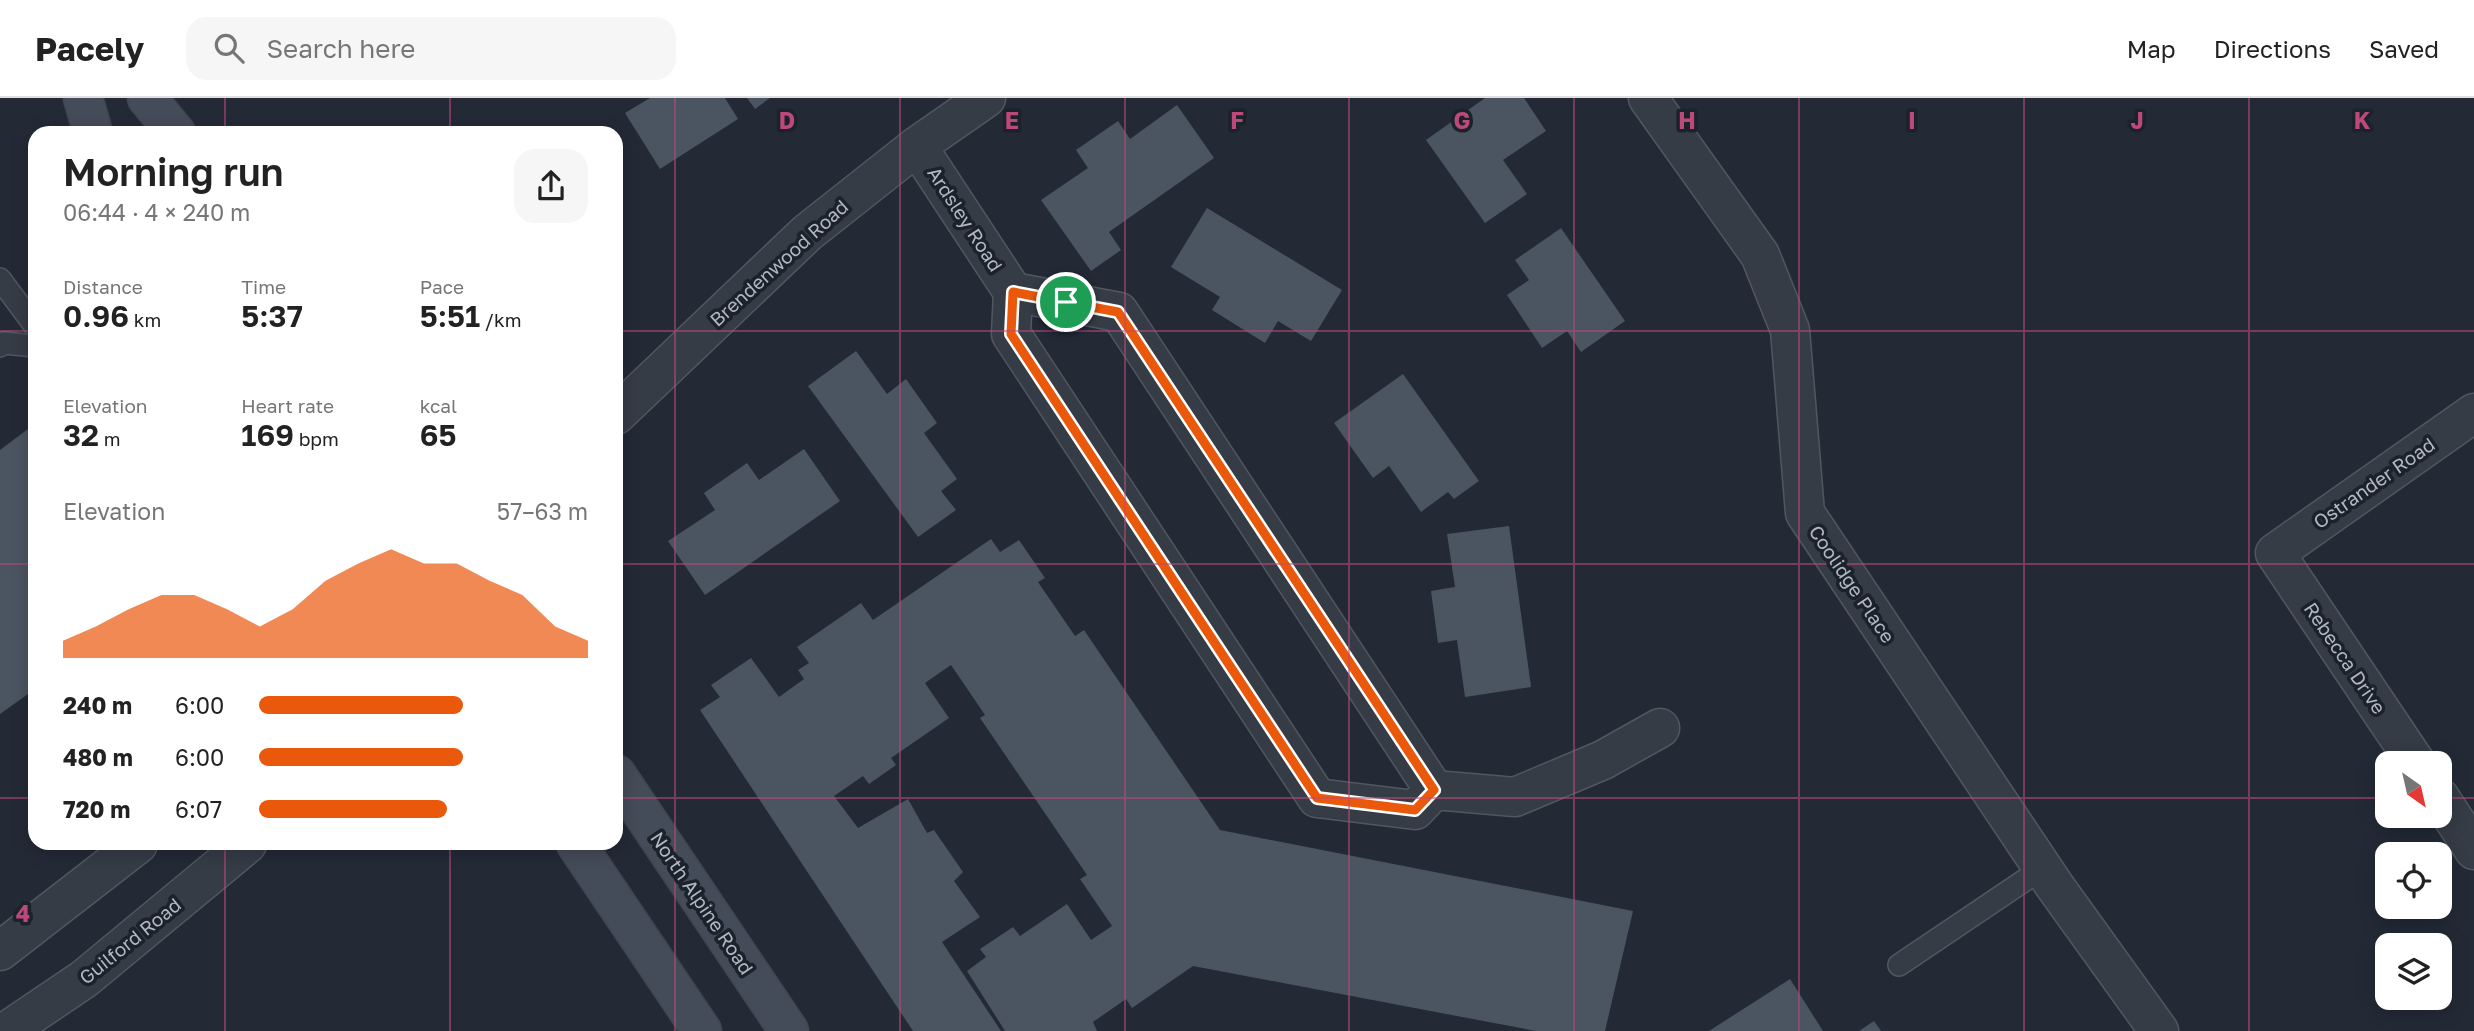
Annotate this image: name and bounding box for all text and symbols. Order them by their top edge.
search box [186,17,676,80]
text: Pacely [35,29,144,68]
icon: search [210,29,248,67]
text: Search here [266,33,415,64]
text: Map [2127,34,2176,63]
text: Directions [2214,34,2331,63]
text: Saved [2369,34,2439,63]
text: D [779,106,795,134]
text: E [1005,106,1019,134]
text: F [1230,106,1244,134]
text: G [1454,106,1470,134]
text: H [1678,106,1696,134]
text: I [1908,106,1916,134]
text: J [2130,106,2144,134]
text: K [2354,106,2371,134]
text: Morning run [63,149,284,194]
button: share [514,149,588,223]
street label: Ardsley Road [923,162,1008,275]
street label: Brendenwood Road [705,195,852,331]
text: 06:44 · 4 × 240 m [63,198,250,226]
pin [1036,272,1096,332]
text: Distance [63,275,143,298]
text: Time [241,275,286,298]
text: Pace [420,275,464,298]
icon: arrive [1047,283,1085,321]
text: 0.96 [63,298,129,334]
text: 5:37 [241,298,303,334]
text: 5:51 [420,298,480,334]
text: km [129,308,161,331]
text: /km [480,308,521,331]
text: Elevation [63,394,148,417]
text: Heart rate [241,394,334,417]
text: kcal [420,394,457,417]
text: 32 [63,417,99,453]
text: 169 [241,417,294,453]
text: 65 [420,417,456,453]
text: m [99,427,121,450]
text: bpm [294,427,339,450]
street label: Ostrander Road [2309,432,2439,533]
text: Elevation [63,497,165,525]
text: 57–63 m [497,497,588,525]
street label: Coolidge Place [1805,521,1900,647]
street label: Rebecca Drive [2300,598,2391,718]
text: 240 m [63,691,132,719]
text: 6:00 [175,691,224,719]
text: 480 m [63,743,133,771]
text: 6:00 [175,743,224,771]
north arrow [2375,751,2452,828]
map controls [2375,751,2452,1010]
text: 720 m [63,795,130,823]
text: 6:07 [175,795,222,823]
street label: North Alpine Road [646,827,759,978]
button: locate [2375,842,2452,919]
street label: Guilford Road [74,893,185,989]
text: 4 [16,899,30,927]
button: layers [2375,933,2452,1010]

